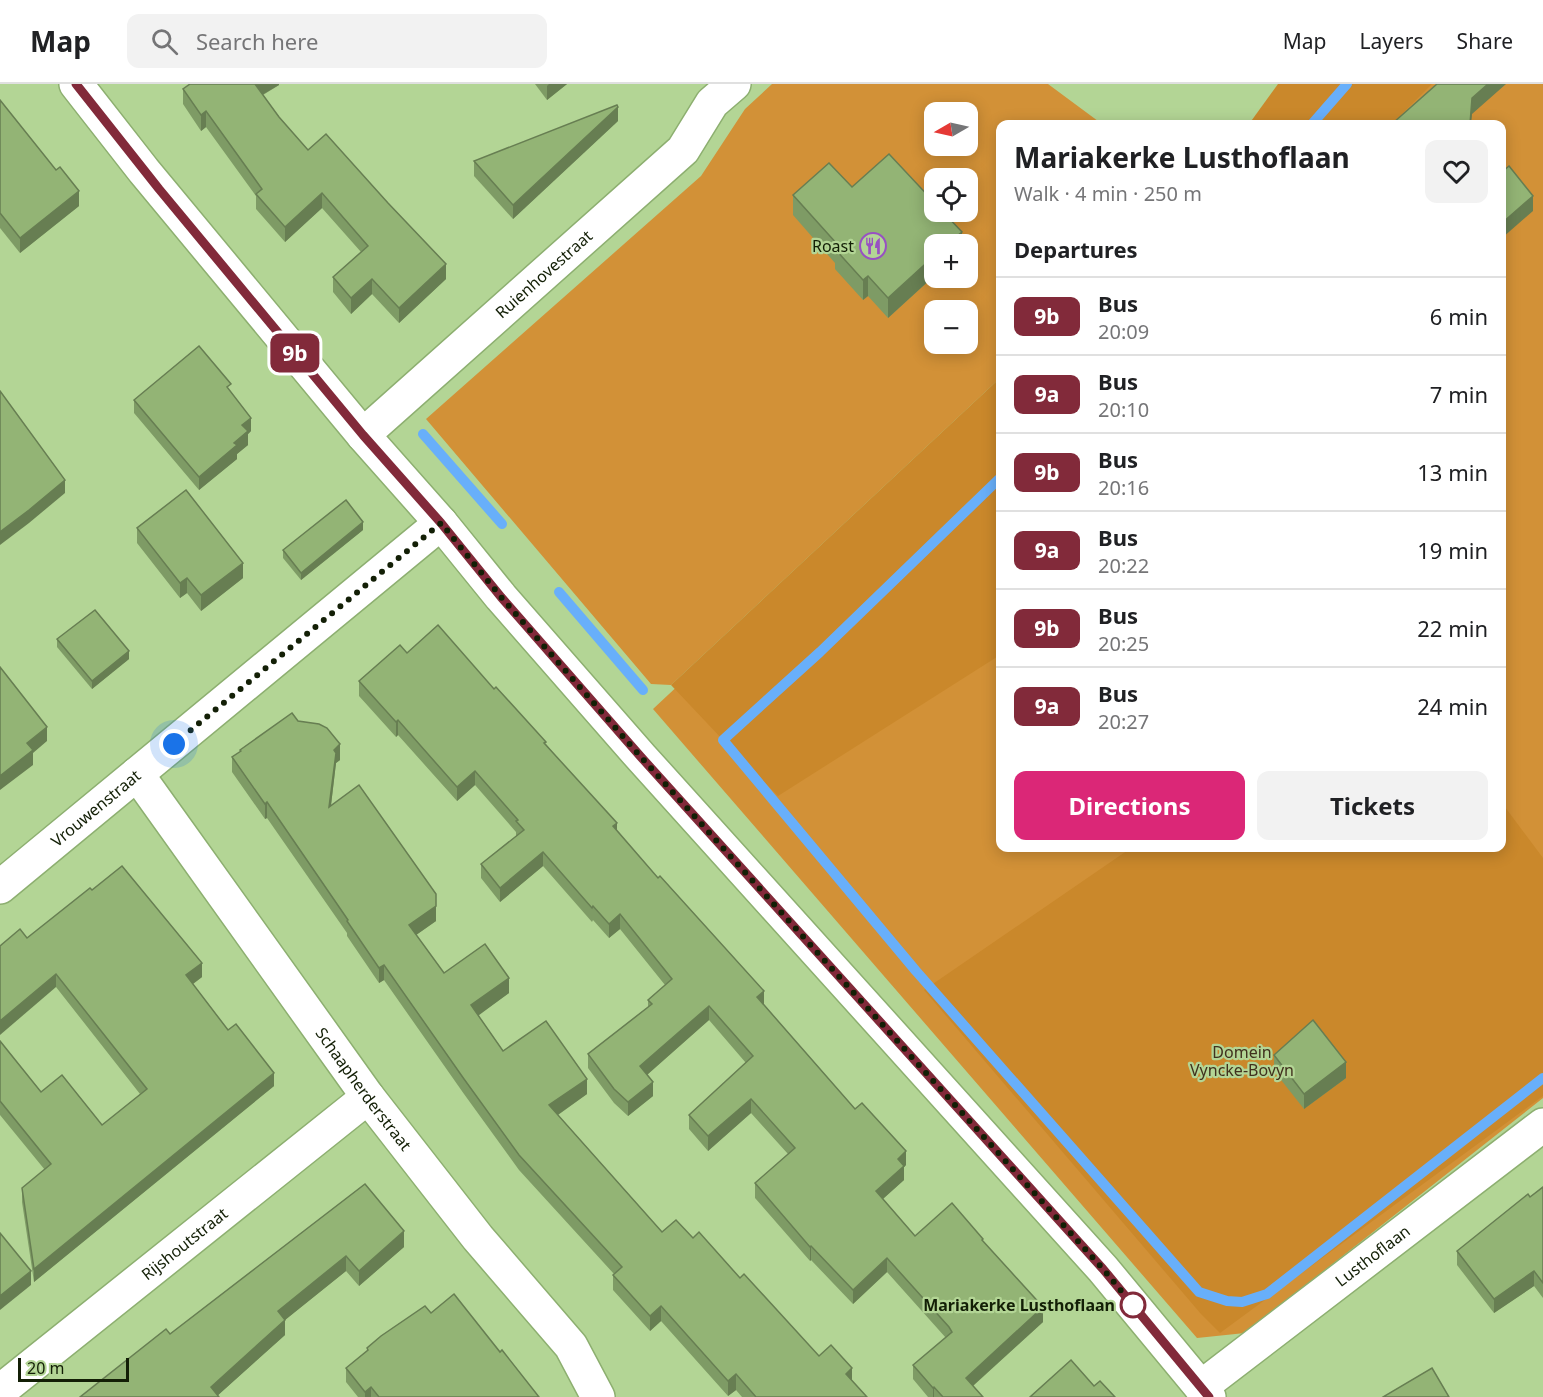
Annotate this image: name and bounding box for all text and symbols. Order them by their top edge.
search box [127,14,547,68]
text: Map [30,22,91,60]
icon: search [148,25,181,58]
text: Search here [196,26,318,56]
text: Map [1283,27,1327,55]
text: Layers [1360,27,1424,55]
text: Share [1457,27,1513,55]
north arrow [924,102,978,156]
map controls [924,102,978,354]
text: Mariakerke Lusthoflaan [1014,138,1350,176]
button: heart [1425,140,1488,203]
button: locate [924,168,978,222]
text: Walk · 4 min · 250 m [1014,180,1202,207]
street label: Ruienhovestraat [491,225,597,323]
restaurant icon: Roast [858,231,888,261]
button: + [924,234,978,288]
text: Departures [1014,234,1138,264]
place label: Roast [812,235,854,257]
text: Bus [1098,288,1138,318]
button: − [924,300,978,354]
text: 6 min [1430,301,1488,331]
text: 9b [1034,302,1060,330]
text: 20:09 [1098,318,1149,345]
line badge: 9b [268,334,322,372]
text: 9b [282,339,308,367]
text: Bus [1098,366,1138,396]
text: 7 min [1430,379,1488,409]
text: 9a [1035,380,1059,408]
text: 20:10 [1098,396,1149,423]
text: Bus [1098,444,1138,474]
text: 13 min [1417,457,1488,487]
text: 9b [1034,458,1060,486]
text: 20:16 [1098,474,1149,501]
text: Bus [1098,522,1138,552]
text: 19 min [1417,535,1488,565]
text: 9a [1035,536,1059,564]
text: 20:22 [1098,552,1149,579]
text: Bus [1098,600,1138,630]
text: 22 min [1417,613,1488,643]
text: 9b [1034,614,1060,642]
text: 20:25 [1098,630,1149,657]
text: Bus [1098,678,1138,708]
text: 24 min [1417,691,1488,721]
text: 9a [1035,692,1059,720]
text: 20:27 [1098,708,1149,735]
your location [159,729,189,759]
street label: Vrouwenstraat [46,764,145,852]
button: Directions [1014,771,1245,840]
button: Tickets [1257,771,1488,840]
street label: Schaapherderstraat [311,1023,417,1155]
park label: Domein Vyncke-Bovyn [1190,1041,1294,1081]
street label: Rijshoutstraat [137,1202,232,1285]
street label: Lusthoflaan [1331,1220,1414,1291]
marker: Mariakerke Lusthoflaan [1120,1292,1146,1318]
place label: Mariakerke Lusthoflaan [923,1294,1115,1316]
scale bar [18,1355,129,1382]
text: 20 m [27,1357,64,1379]

